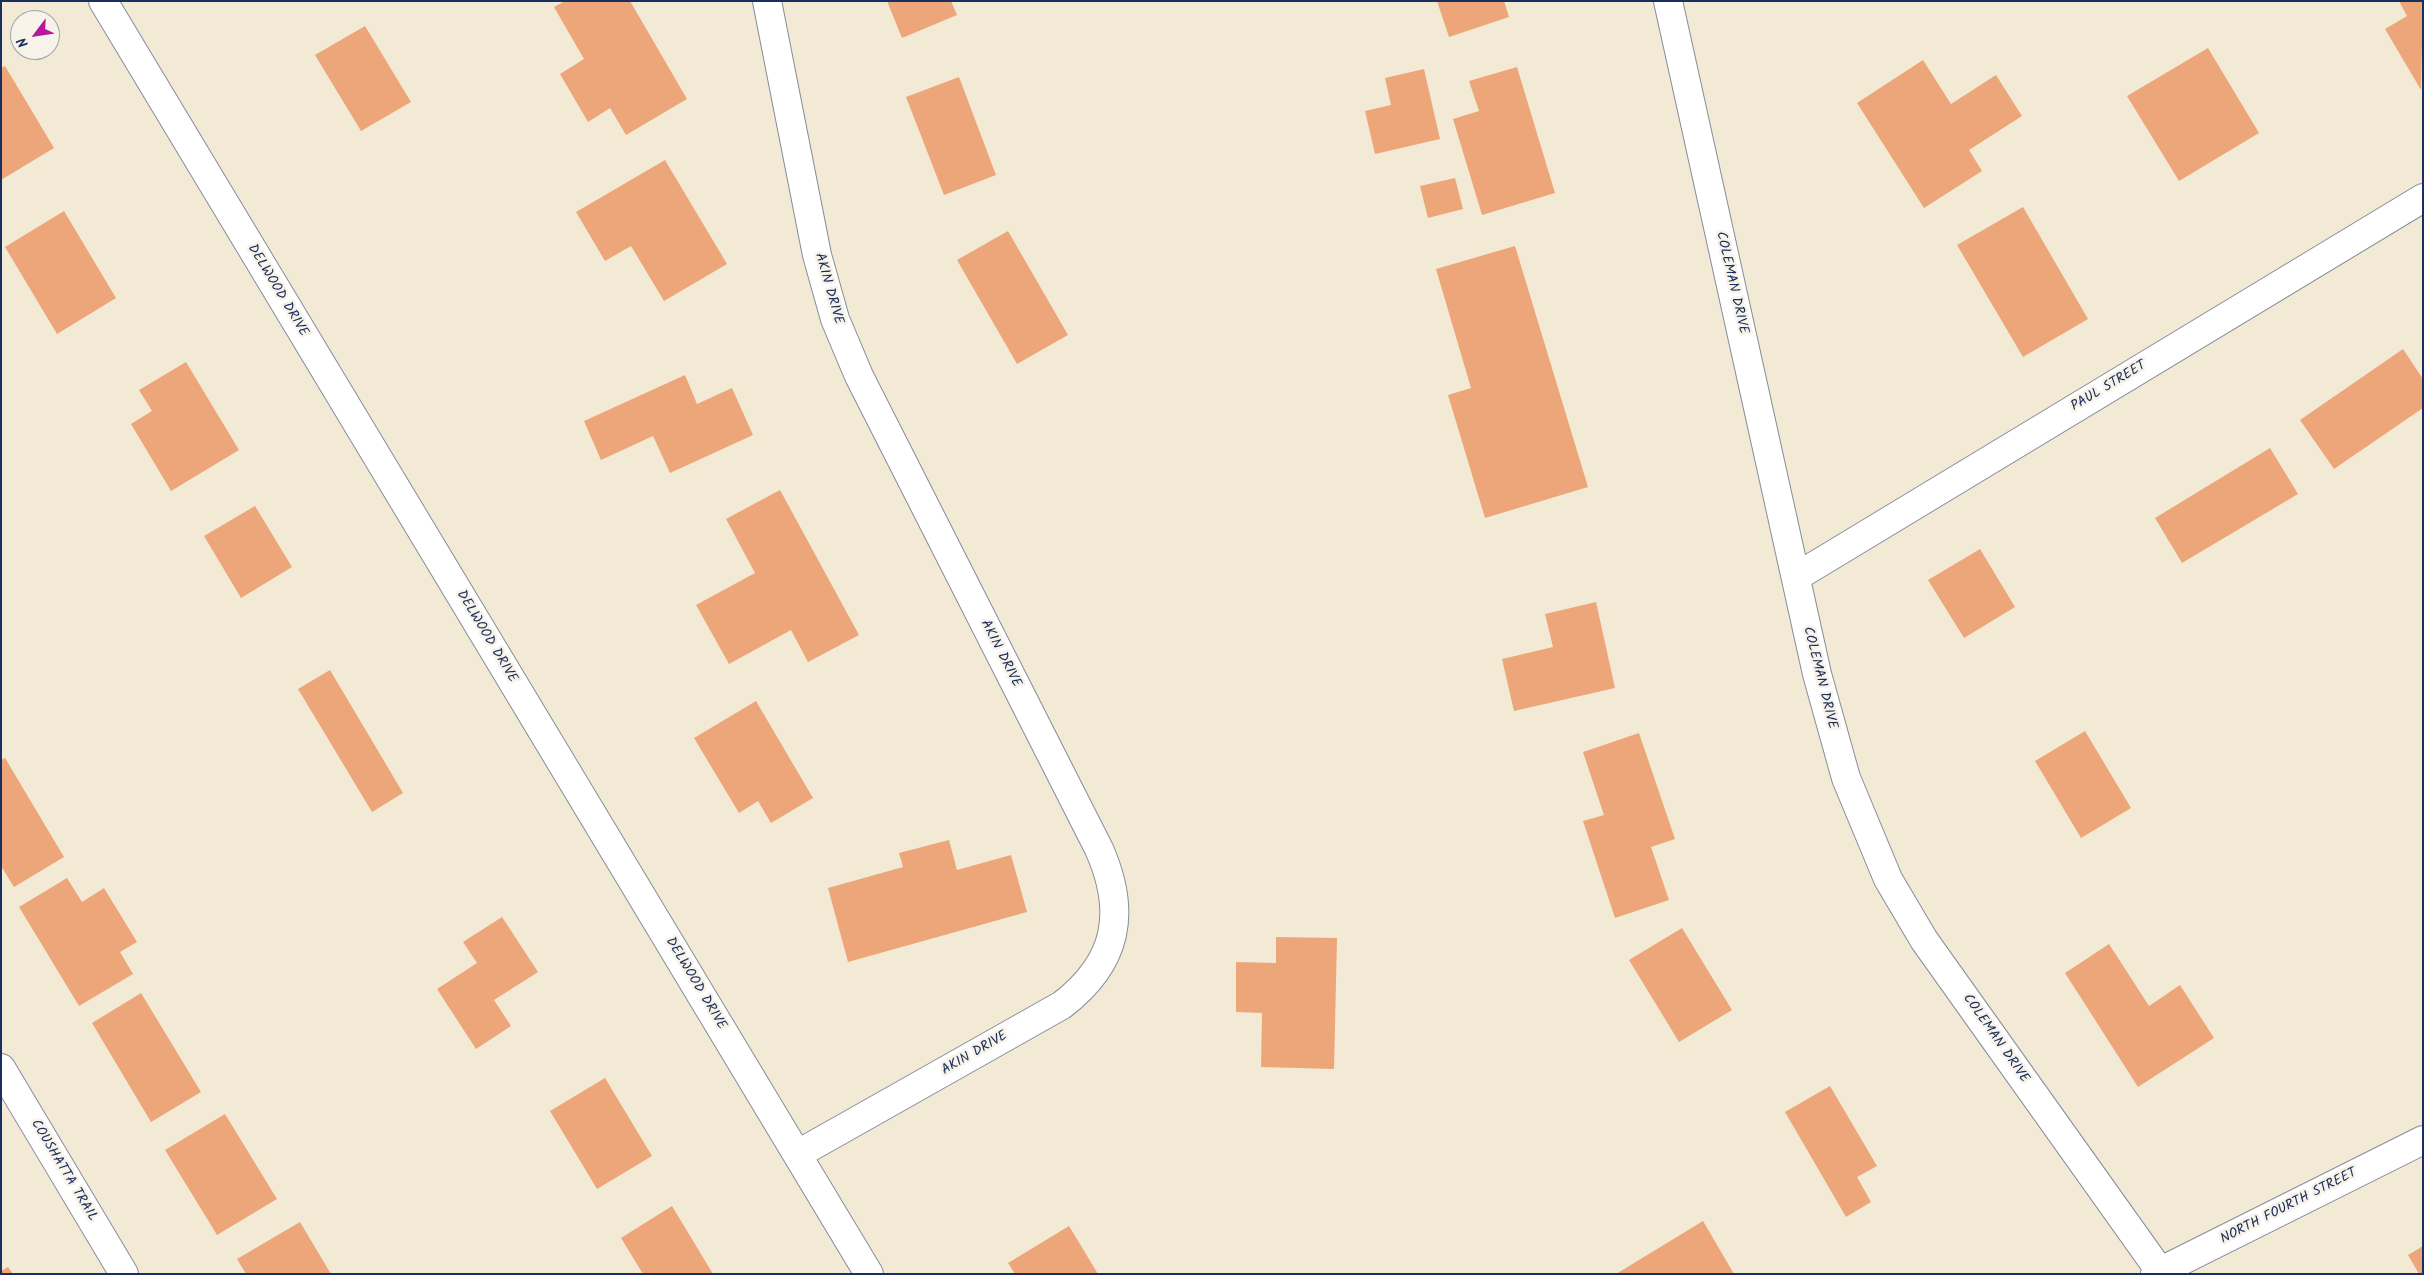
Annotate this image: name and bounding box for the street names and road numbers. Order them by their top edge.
street label: COLEMAN DRIVE [1711,230,1751,336]
street label: DELWOOD DRIVE [243,242,311,340]
street label: AKIN DRIVE [810,251,846,327]
street label: PAUL STREET [2068,358,2150,416]
street label: DELWOOD DRIVE [452,588,520,686]
street label: AKIN DRIVE [976,617,1024,691]
street label: COLEMAN DRIVE [1798,625,1840,731]
street label: DELWOOD DRIVE [661,935,729,1033]
street label: COLEMAN DRIVE [1958,991,2032,1087]
street label: AKIN DRIVE [939,1028,1011,1080]
street label: COUSHATTA TRAIL [26,1117,100,1225]
street label: NORTH FOURTH STREET [2218,1165,2360,1249]

